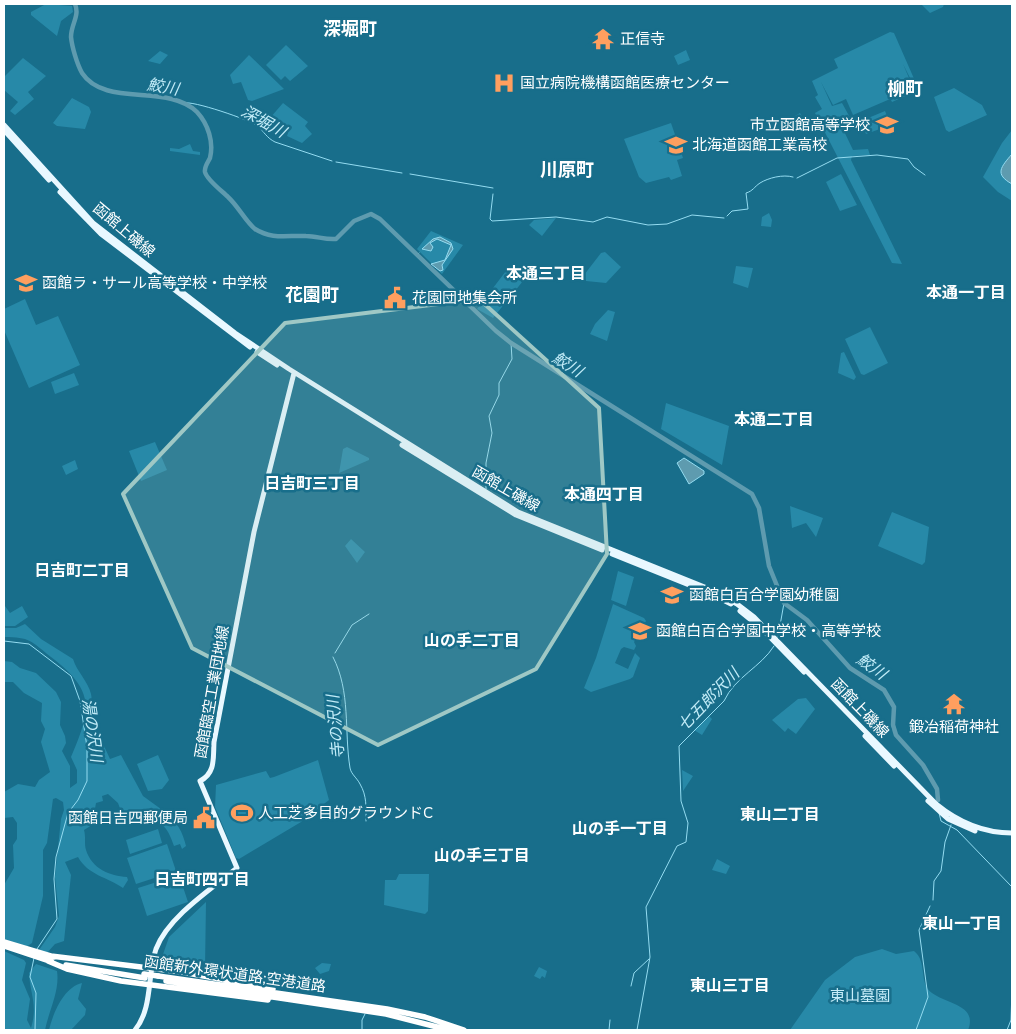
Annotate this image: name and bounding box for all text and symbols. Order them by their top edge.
district label: 深堀町 [323,17,377,40]
temple icon: 正信寺 [590,26,616,52]
place label: 正信寺 [620,29,665,48]
hospital icon: 国立病院機構函館医療センター [491,70,517,96]
water label: 鮫川 [145,73,182,99]
place label: 国立病院機構函館医療センター [520,73,730,92]
district label: 柳町 [887,77,923,100]
water label: 深堀川 [238,101,292,142]
school or university icon: 市立函館高等学校 [874,112,900,138]
place label: 市立函館高等学校 [750,115,870,134]
school or university icon: 北海道函館工業高校 [663,132,689,158]
place label: 北海道函館工業高校 [692,135,827,154]
district label: 川原町 [540,158,594,181]
street label: 函館上磯線 [89,198,159,261]
district label: 本通三丁目 [506,263,586,283]
school or university icon: 函館ラ・サール高等学校・中学校 [13,270,39,296]
place label: 函館ラ・サール高等学校・中学校 [42,273,267,292]
district label: 本通一丁目 [926,282,1006,302]
district label: 花園町 [285,283,339,306]
public building icon: 花園団地集会所 [382,285,408,311]
place label: 花園団地集会所 [412,288,517,307]
water label: 鮫川 [549,347,589,382]
district label: 本通二丁目 [734,409,814,429]
street label: 函館上磯線 [469,462,543,516]
district label: 日吉町三丁目 [264,473,360,493]
district label: 本通四丁目 [564,484,644,504]
district label: 日吉町二丁目 [34,560,130,580]
school or university icon: 函館白百合学園幼稚園 [659,582,685,608]
place label: 函館白百合学園幼稚園 [689,585,839,604]
school or university icon: 函館白百合学園中学校・高等学校 [627,618,653,644]
place label: 函館白百合学園中学校・高等学校 [656,621,881,640]
street label: 函館臨空工業団地線 [190,624,233,760]
district label: 山の手二丁目 [424,630,520,650]
water label: 鮫川 [853,649,892,685]
water label: 七五郎沢川 [673,662,744,735]
street label: 函館上磯線 [827,674,893,741]
temple icon: 鍛冶稲荷神社 [941,691,967,717]
water label: 寺の沢川 [322,692,348,760]
water label: 湯の沢川 [79,697,108,765]
place label: 鍛冶稲荷神社 [909,717,999,736]
sports icon: 人工芝多目的グラウンドC [229,800,255,826]
place label: 人工芝多目的グラウンドC [258,803,433,822]
district label: 東山二丁目 [740,804,820,824]
public building icon: 函館日吉四郵便局 [191,805,217,831]
place label: 函館日吉四郵便局 [68,808,188,827]
district label: 山の手一丁目 [572,818,668,838]
district label: 山の手三丁目 [434,845,530,865]
district label: 日吉町四丁目 [154,869,250,889]
district label: 東山一丁目 [922,913,1002,933]
street label: 函館新外環状道路;空港道路 [143,951,327,996]
district label: 東山三丁目 [690,975,770,995]
park label: 東山墓園 [830,986,890,1005]

